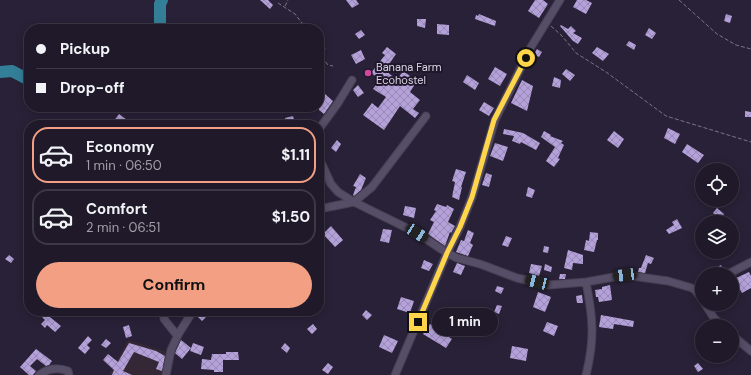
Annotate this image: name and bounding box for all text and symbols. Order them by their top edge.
text: Pickup [60,39,110,59]
route start [517,49,535,67]
place label: Banana Farm Ecohostel [376,60,442,87]
marker: Banana Farm Ecohostel [363,68,373,78]
text: Drop-off [60,78,125,98]
icon: car [38,137,74,173]
text: Economy [86,137,154,157]
text: $1.11 [281,145,310,165]
text: 1 min · 06:50 [86,157,162,174]
map controls [695,163,739,363]
button: locate [695,163,739,207]
icon: car [38,199,74,235]
text: Comfort [86,199,147,219]
text: $1.50 [272,207,310,227]
button: layers [695,215,739,259]
text: 2 min · 06:51 [86,219,160,236]
car [404,221,430,245]
button: Confirm [36,262,312,308]
button: + [695,267,739,311]
car [612,268,638,282]
car [524,273,550,291]
callout: 1 min [432,308,498,336]
route end [409,313,427,331]
text: 1 min [449,313,481,330]
button: − [695,319,739,363]

